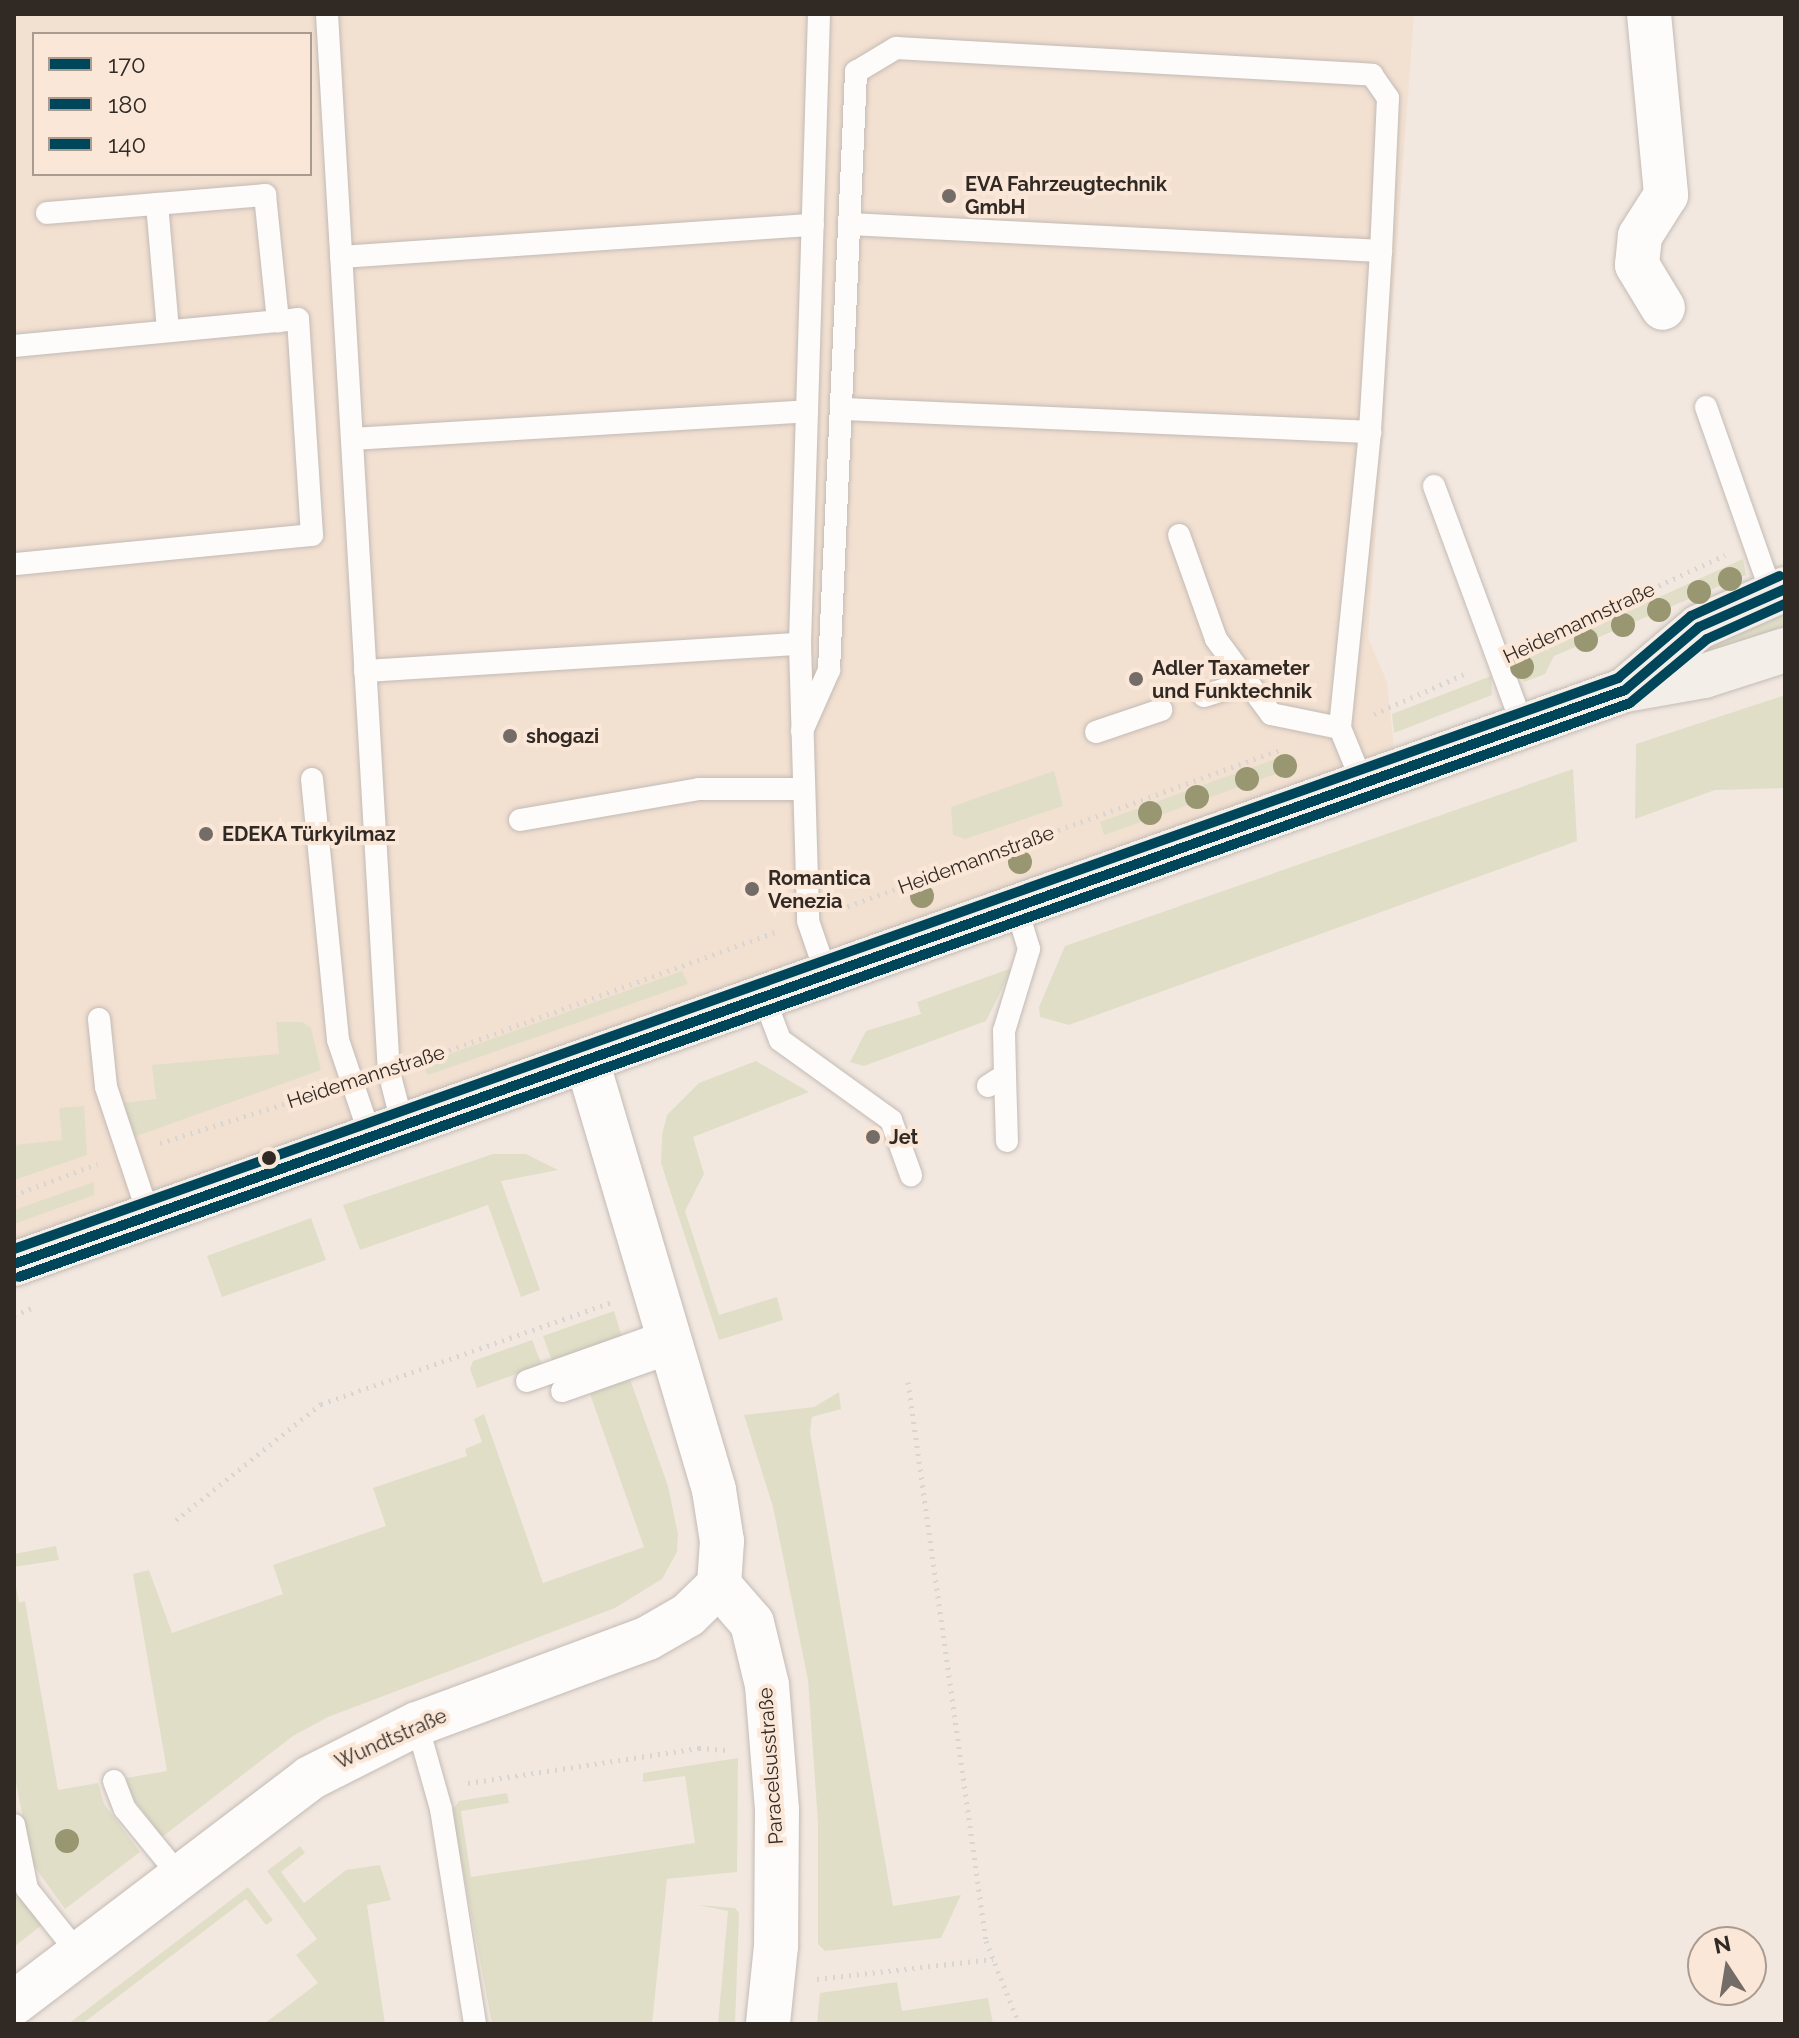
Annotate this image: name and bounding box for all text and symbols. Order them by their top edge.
legend [32,32,312,176]
text: 170 [108,50,146,79]
text: 180 [108,90,147,119]
text: 140 [108,130,146,159]
place label: EVA Fahrzeugtechnik GmbH [965,172,1167,219]
marker: EVA Fahrzeugtechnik GmbH [940,187,958,205]
street label: Heidemannstraße [1499,577,1659,669]
place label: Adler Taxameter und Funktechnik [1152,656,1312,703]
marker: Adler Taxameter und Funktechnik [1127,670,1145,688]
place label: shogazi [526,724,599,748]
marker: shogazi [501,727,519,745]
street label: Heidemannstraße [895,821,1057,899]
place label: EDEKA Türkyilmaz [222,822,397,846]
marker: EDEKA Türkyilmaz [197,825,215,843]
place label: Romantica Venezia [768,866,871,913]
marker: Romantica Venezia [743,880,761,898]
street label: Heidemannstraße [284,1040,448,1114]
place label: Jet [889,1125,918,1149]
marker: Jet [864,1128,882,1146]
unlabelled marker [261,1150,277,1166]
street label: Paracelsusstraße [754,1687,788,1845]
street label: Wundtstraße [331,1704,451,1774]
north arrow [1687,1926,1767,2006]
text: N [1712,1930,1733,1959]

